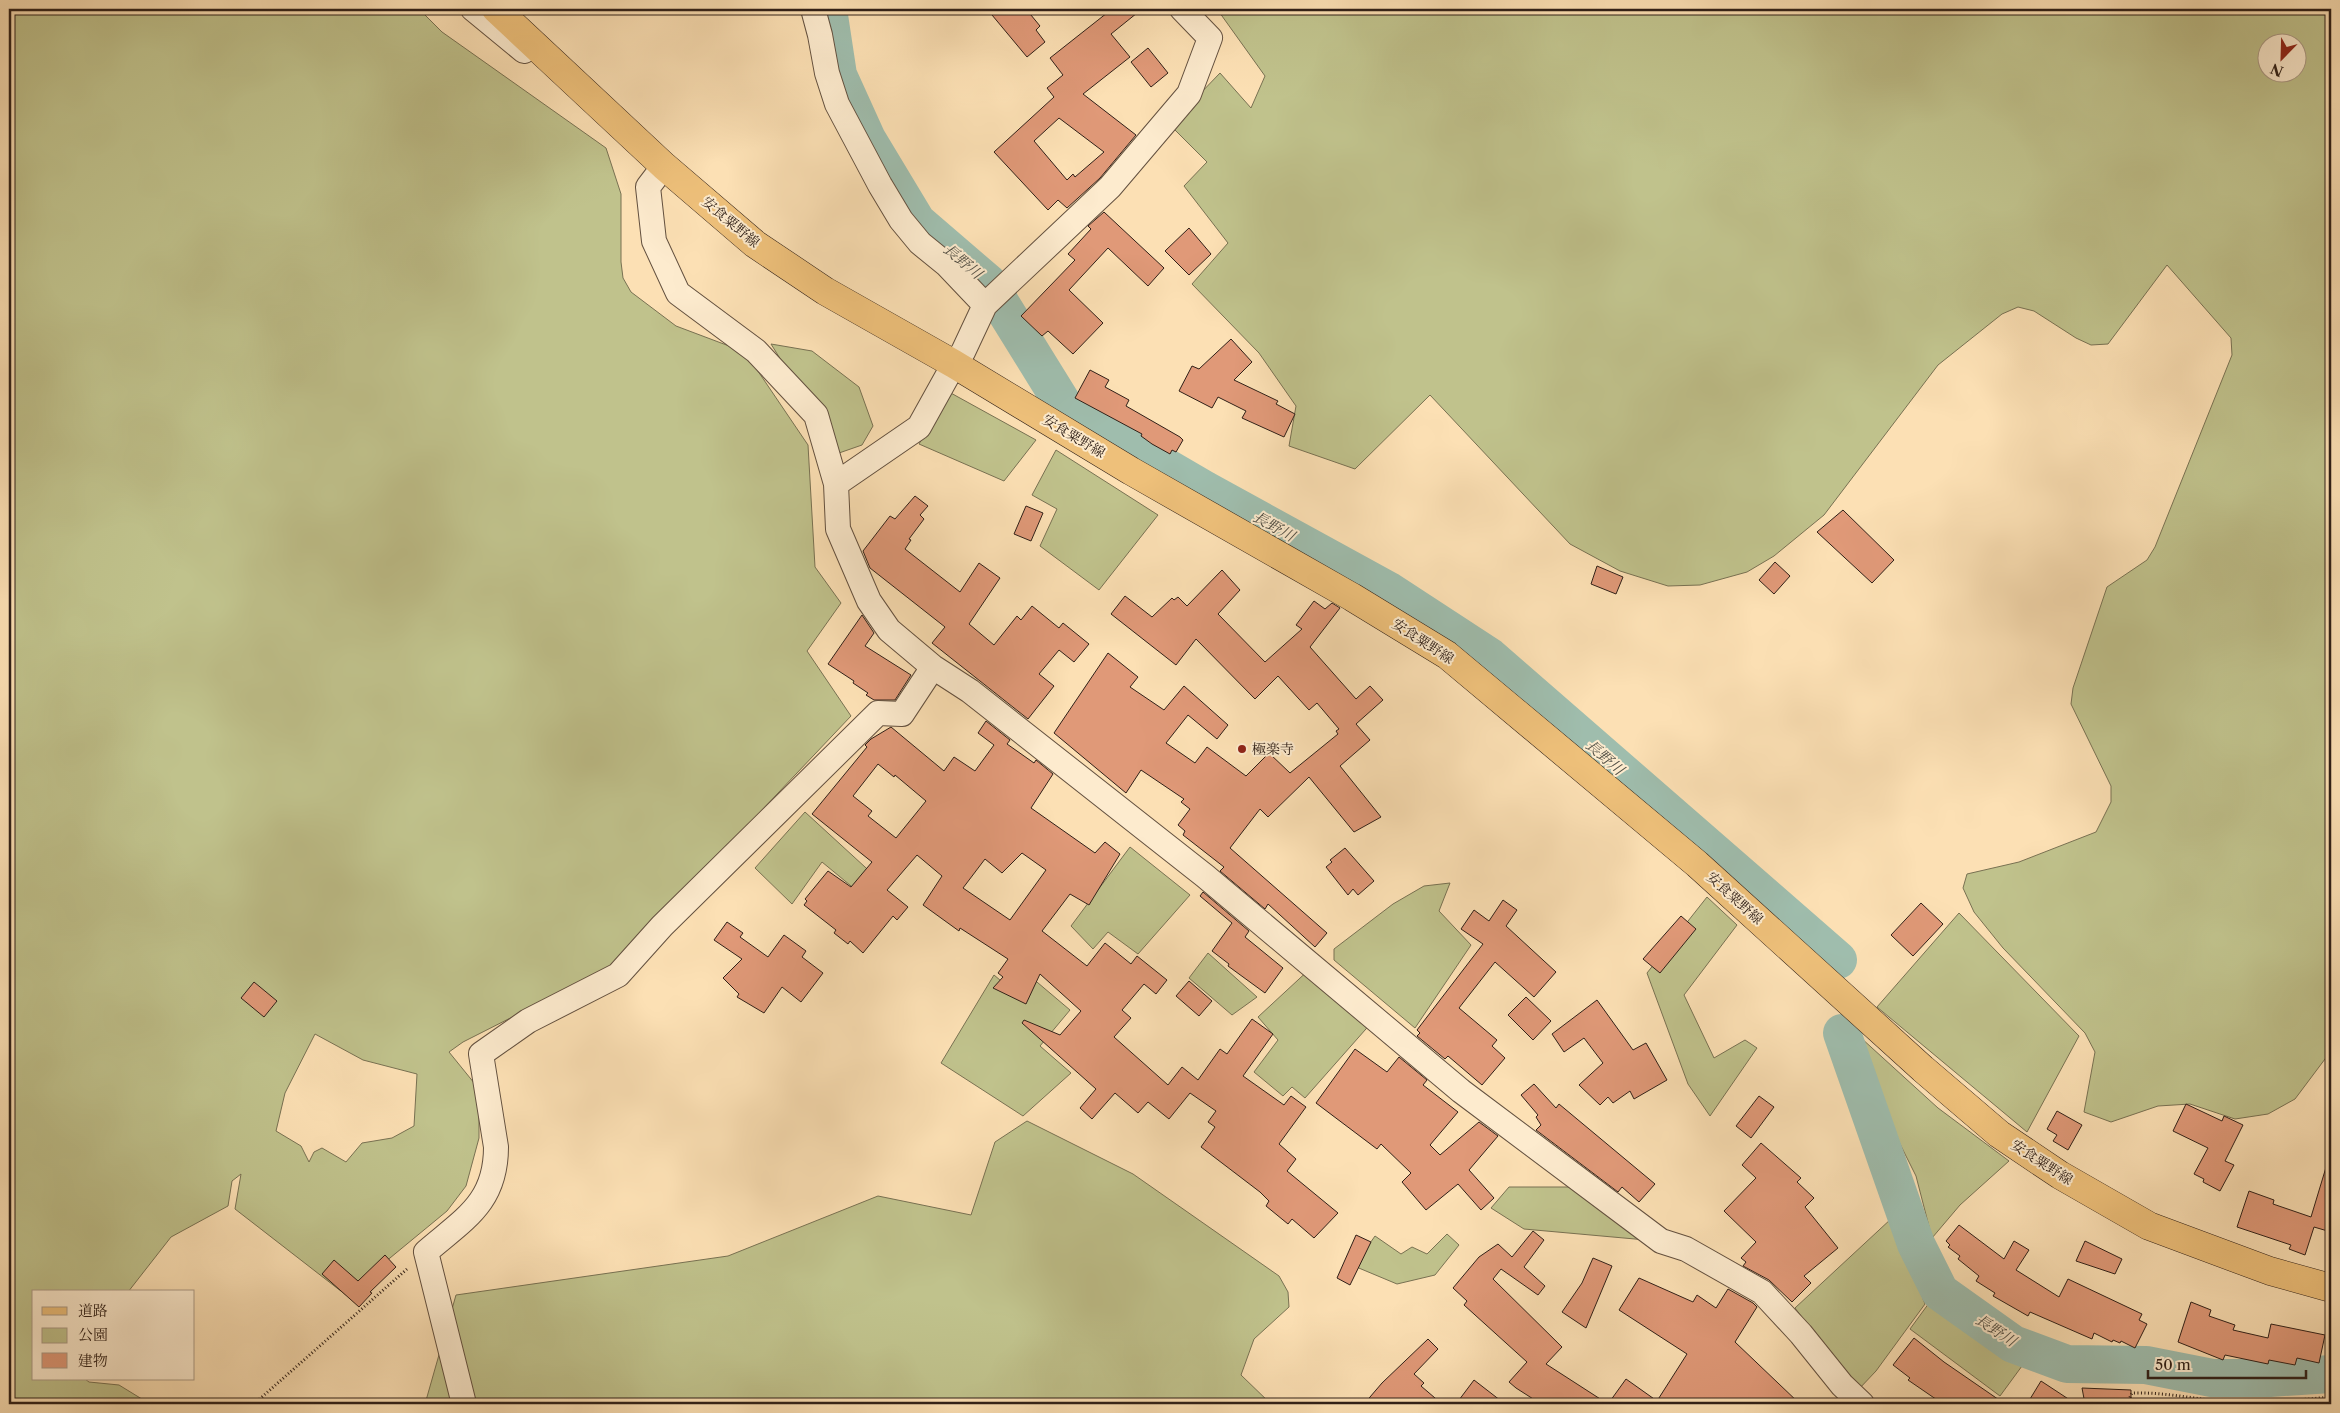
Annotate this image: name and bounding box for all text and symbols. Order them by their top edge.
north arrow [2258,32,2308,82]
text: N [2268,59,2286,81]
street label: 安食粟野線 [698,193,764,251]
water label: 長野川 [940,239,988,284]
street label: 安食粟野線 [1039,410,1109,462]
water label: 長野川 [1250,507,1300,546]
street label: 安食粟野線 [1389,614,1457,668]
water label: 長野川 [1582,735,1630,780]
place label: 極楽寺 [1252,740,1294,758]
marker: 極楽寺 [1236,743,1248,755]
street label: 安食粟野線 [1703,868,1767,928]
street label: 安食粟野線 [2008,1135,2076,1189]
legend [32,1290,195,1380]
text: 道路 [78,1301,108,1320]
water label: 長野川 [1972,1310,2022,1351]
text: 公園 [78,1325,108,1344]
scale bar [2148,1348,2305,1380]
text: 建物 [78,1351,108,1370]
text: 50 m [2155,1355,2191,1374]

